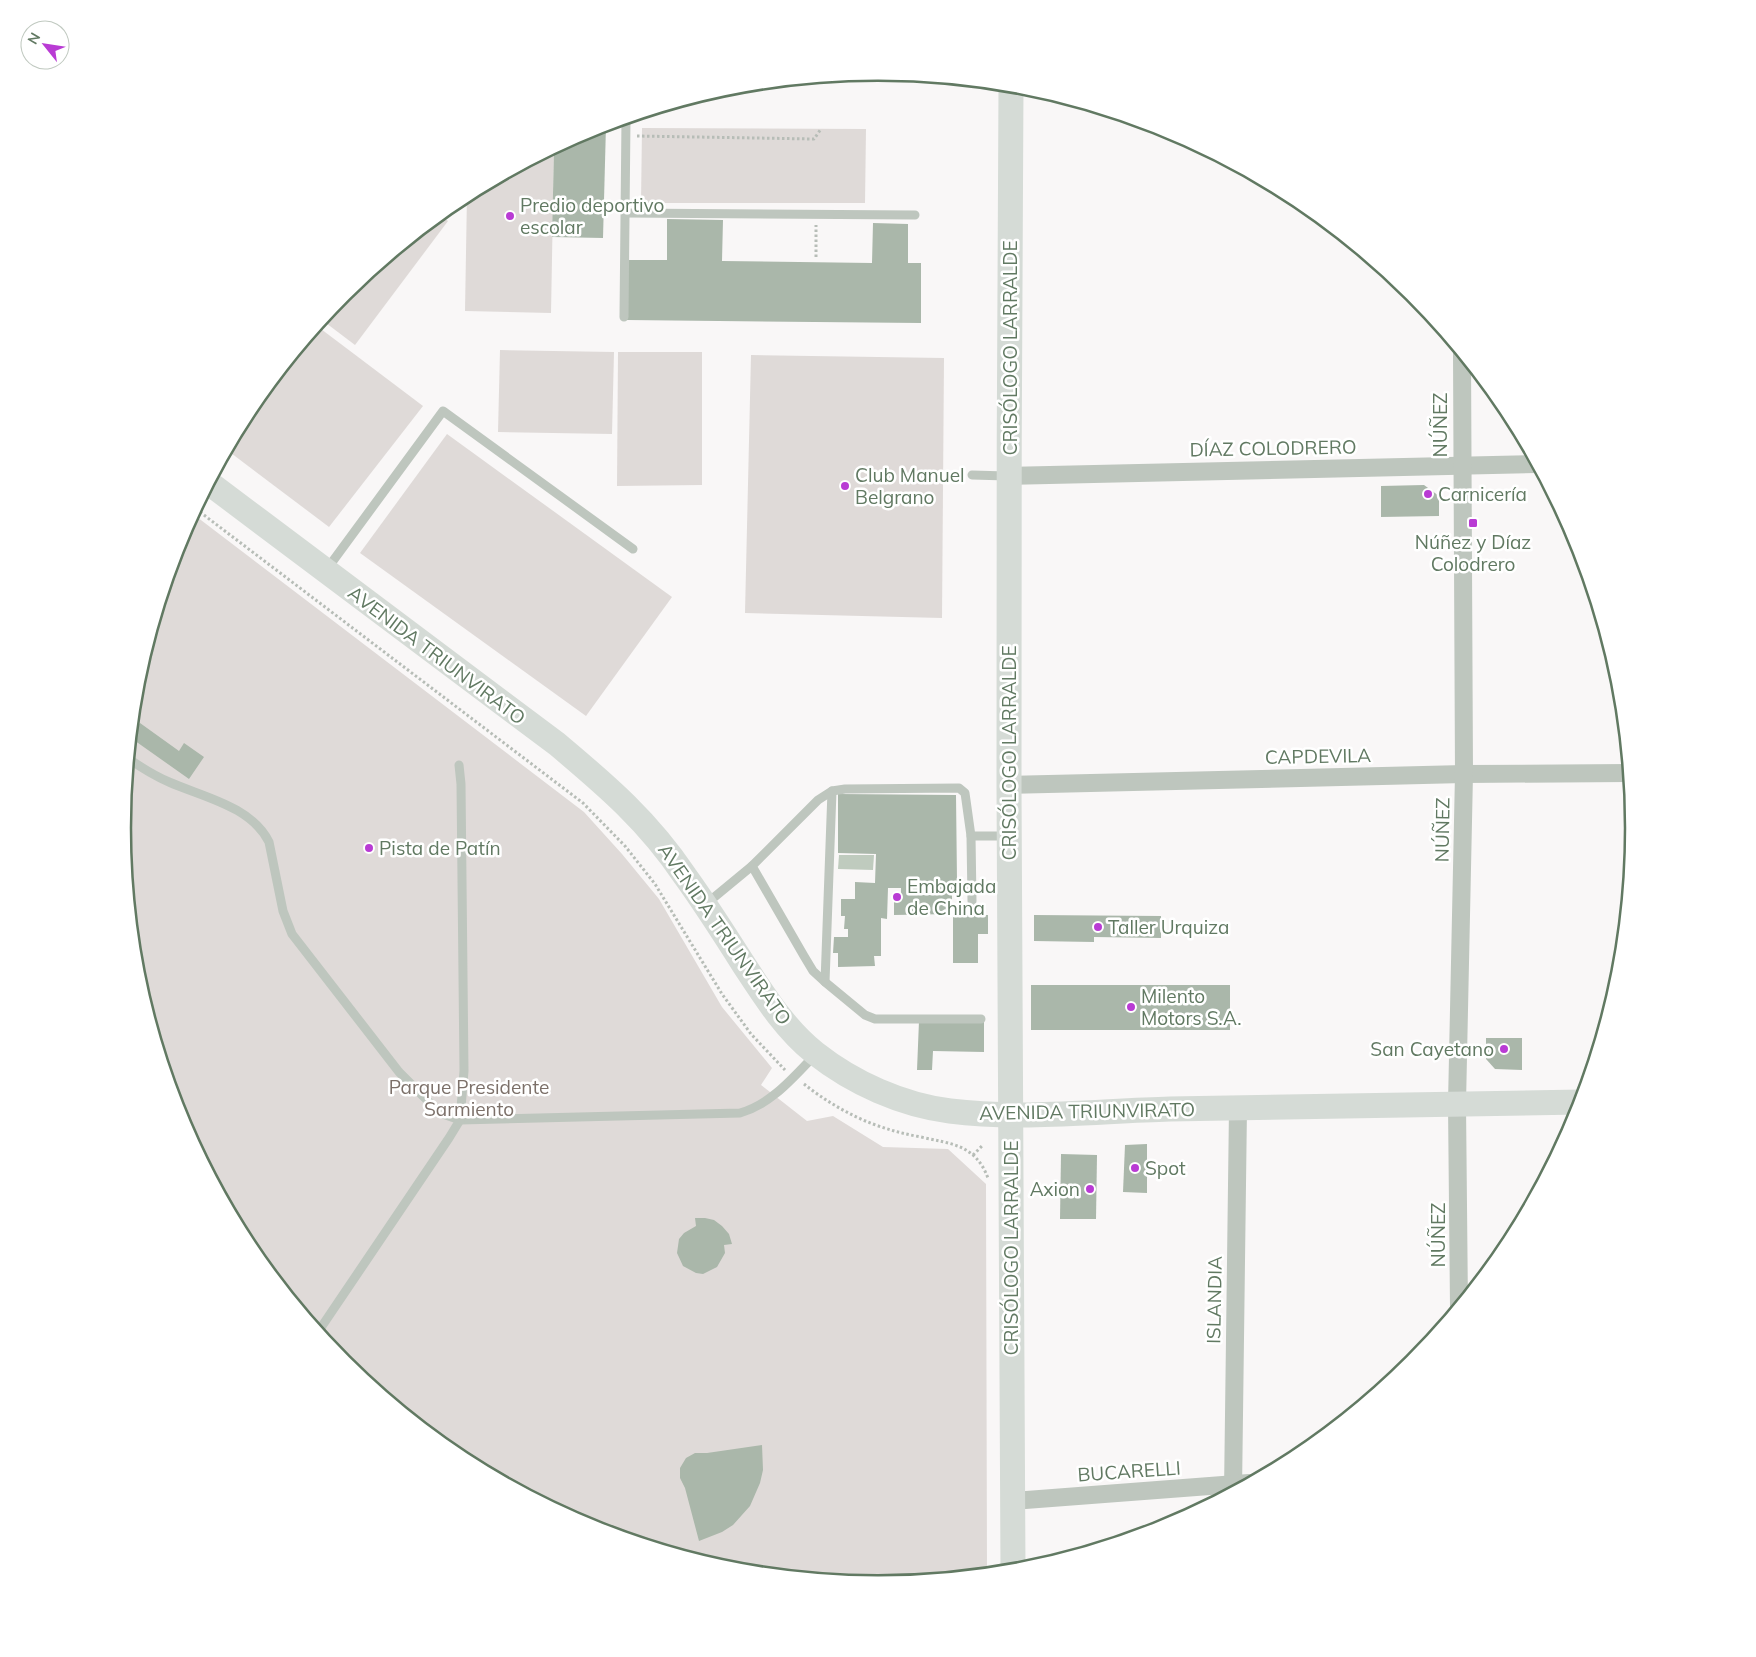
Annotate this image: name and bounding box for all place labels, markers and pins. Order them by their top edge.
place label: Predio deportivo escolar [520,193,664,239]
marker: Predio deportivo escolar [504,210,516,222]
place label: Club Manuel Belgrano [855,463,965,509]
marker: Club Manuel Belgrano [839,480,851,492]
place label: Carnicería [1438,482,1527,506]
marker: Carnicería [1422,488,1434,500]
marker: Núñez y Díaz Colodrero [1467,517,1479,529]
place label: Núñez y Díaz Colodrero [1415,530,1531,576]
place label: Pista de Patín [379,836,501,860]
marker: Pista de Patín [363,842,375,854]
place label: Embajada de China [907,874,996,920]
marker: Embajada de China [891,891,903,903]
place label: Taller Urquiza [1108,915,1229,939]
marker: Taller Urquiza [1092,921,1104,933]
place label: Milento Motors S.A. [1141,984,1242,1030]
marker: Milento Motors S.A. [1125,1001,1137,1013]
place label: San Cayetano [1370,1037,1494,1061]
marker: San Cayetano [1498,1043,1510,1055]
place label: Spot [1145,1156,1186,1180]
marker: Spot [1129,1162,1141,1174]
place label: Axion [1030,1177,1080,1201]
marker: Axion [1084,1183,1096,1195]

